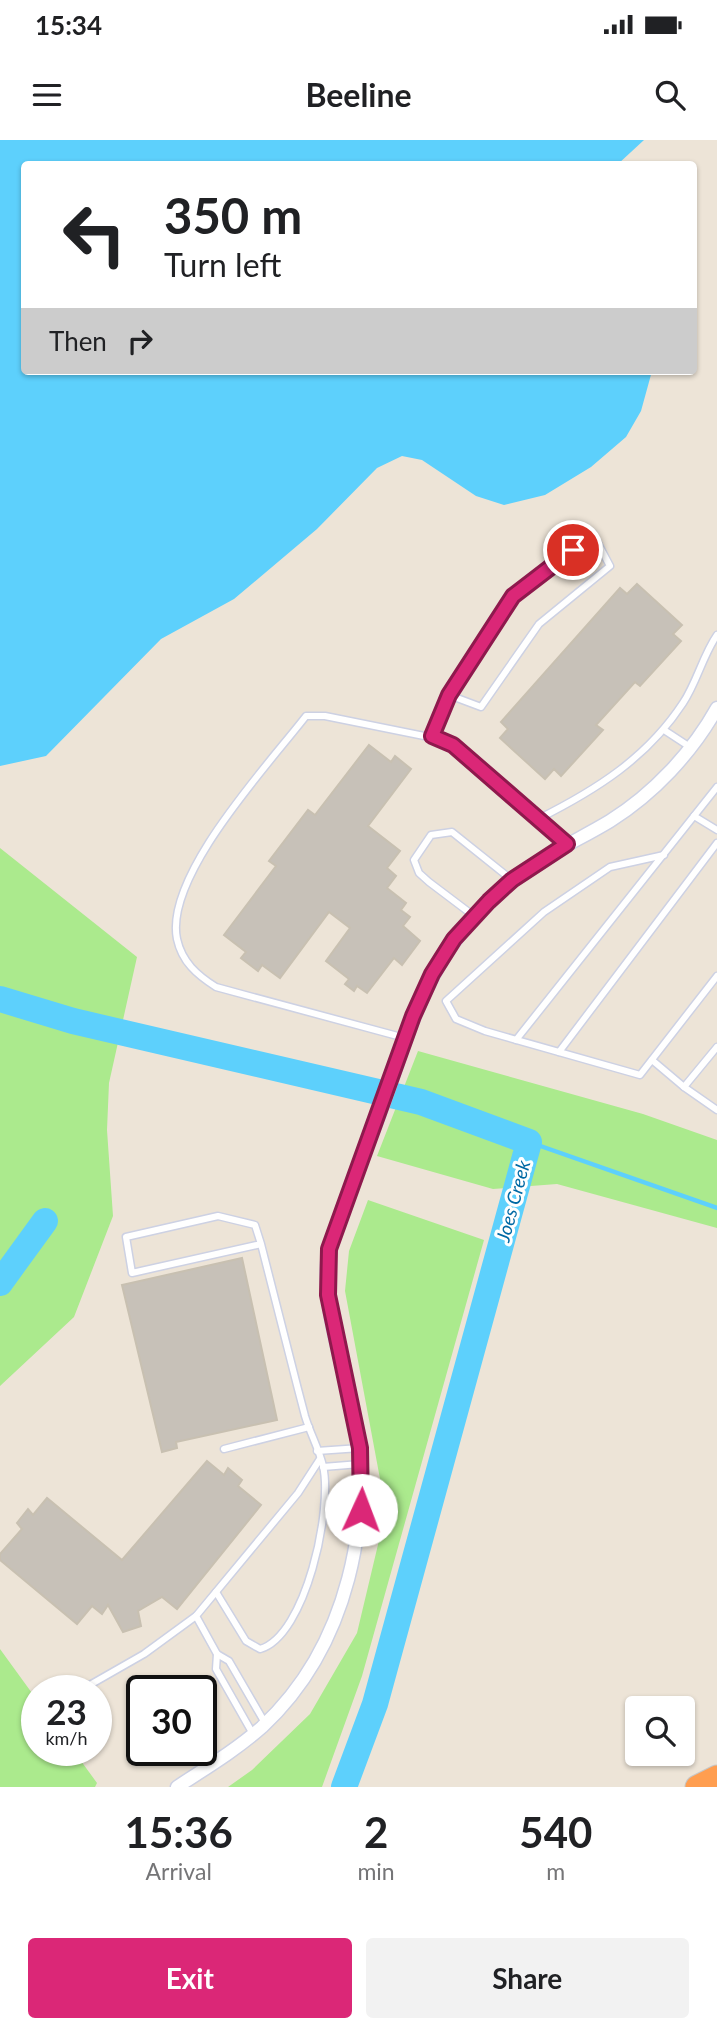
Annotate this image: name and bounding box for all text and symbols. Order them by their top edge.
text: 15:34 [35,9,102,41]
text: Beeline [305,75,412,114]
icon: menu [28,76,66,114]
icon: search [651,76,689,114]
text: 350 m [164,186,302,244]
icon: left [49,189,140,280]
text: Turn left [164,245,281,284]
icon: right [121,322,159,360]
text: Then [49,325,107,357]
pin [543,520,603,580]
icon: arrive [554,531,592,569]
water label: Joes Creek [490,1157,535,1245]
position arrow [324,1473,398,1547]
speed limit sign: 30 [126,1675,217,1766]
text: 23 [46,1690,87,1732]
map controls [625,1696,695,1766]
button: search [625,1696,695,1766]
text: km/h [45,1727,88,1749]
text: 15:36 [125,1807,233,1857]
text: 2 [364,1807,388,1857]
text: 540 [519,1807,592,1857]
text: Arrival [146,1857,212,1885]
text: min [357,1857,395,1885]
text: m [546,1857,565,1885]
button: Exit [28,1938,352,2018]
button: Share [366,1938,689,2018]

